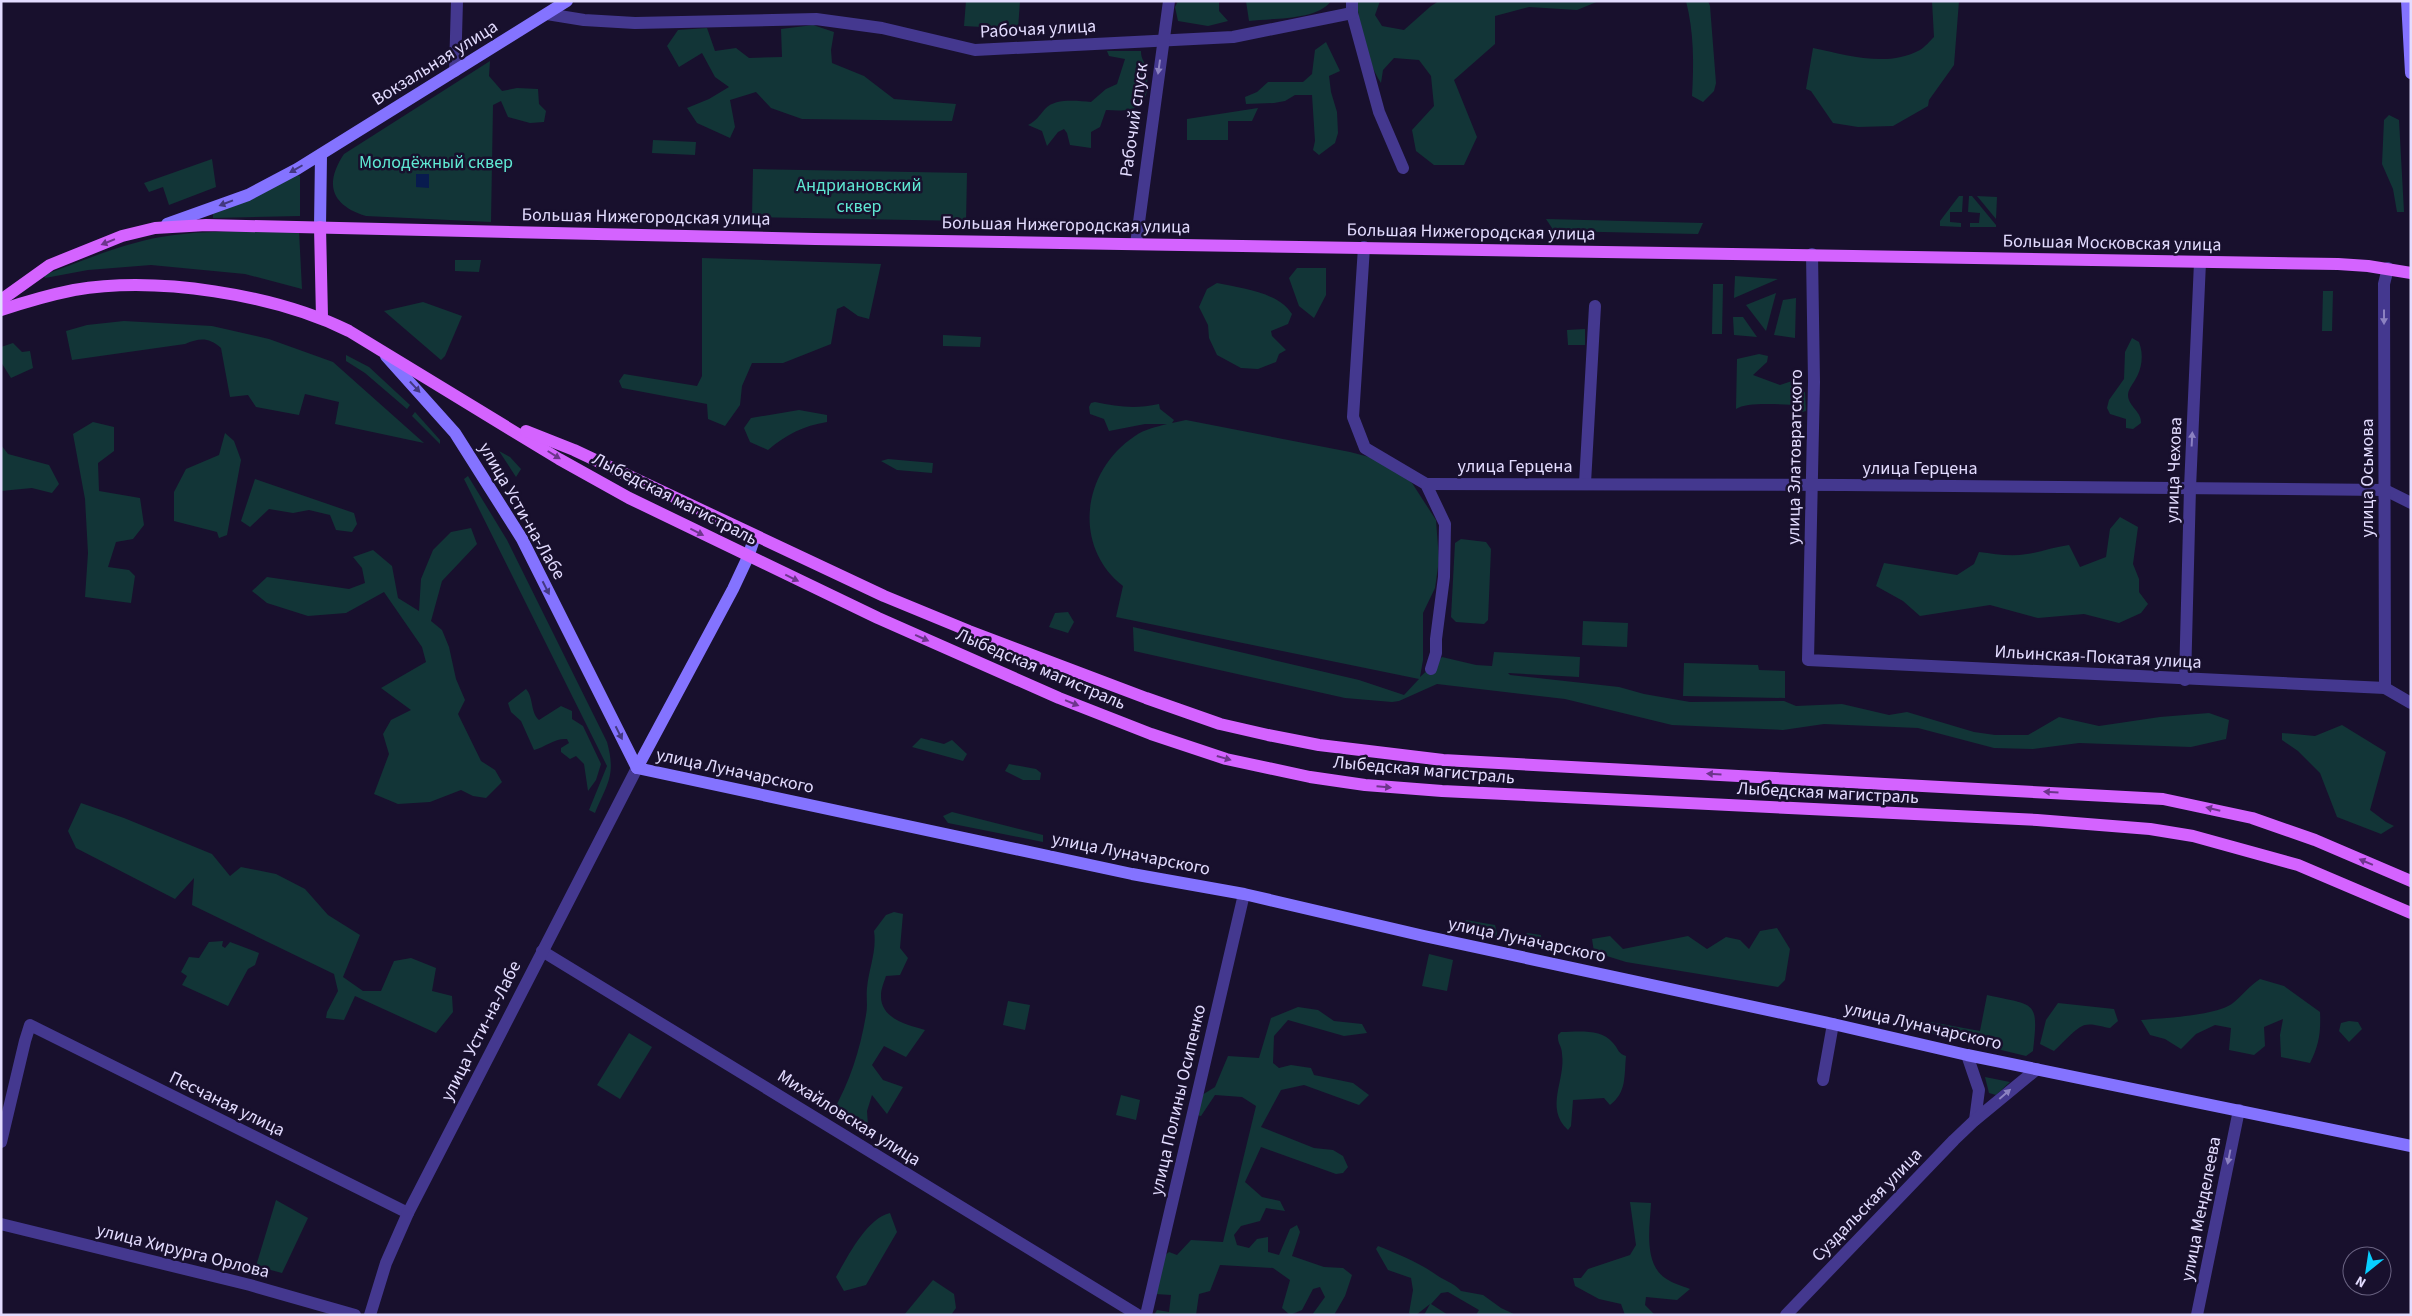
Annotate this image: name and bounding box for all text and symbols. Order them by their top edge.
street label: Рабочая улица [979,13,1097,45]
street label: Вокзальная улица [367,14,503,112]
one-way arrow [1155,59,1163,75]
street label: Рабочий спуск [1114,61,1154,179]
park label: Молодёжный сквер [359,150,513,175]
one-way arrow [288,165,303,173]
park label: Андриановский сквер [796,173,922,219]
one-way arrow [218,199,233,207]
street label: Большая Нижегородская улица [521,202,771,232]
street label: Большая Нижегородская улица [941,210,1191,240]
street label: Большая Нижегородская улица [1346,217,1596,247]
street label: Большая Московская улица [2002,229,2222,257]
one-way arrow [101,239,116,246]
one-way arrow [2380,309,2388,325]
street label: улица Златовратского [1781,369,1809,545]
one-way arrow [409,381,421,393]
street label: улица Чехова [2160,417,2188,523]
street label: улица Осьмова [2355,418,2380,538]
one-way arrow [2189,431,2197,447]
street label: улица Усти-на-Лабе [472,438,572,584]
street label: Лыбедская магистраль [588,446,762,552]
one-way arrow [548,451,561,460]
street label: улица Герцена [1458,454,1572,479]
street label: улица Герцена [1863,456,1977,481]
one-way arrow [690,528,704,536]
one-way arrow [785,574,799,582]
one-way arrow [542,581,550,595]
street label: Лыбедская магистраль [952,622,1130,716]
one-way arrow [915,635,930,643]
street label: Ильинская-Покатая улица [1994,639,2202,675]
one-way arrow [1064,700,1079,707]
one-way arrow [615,726,623,740]
street label: улица Луначарского [654,742,816,800]
street label: Лыбедская магистраль [1332,750,1516,790]
one-way arrow [1217,754,1232,762]
one-way arrow [1706,770,1722,778]
street label: Лыбедская магистраль [1736,776,1920,810]
one-way arrow [1376,783,1392,791]
one-way arrow [2043,787,2059,795]
one-way arrow [2205,805,2220,813]
street label: улица Луначарского [1050,826,1212,882]
one-way arrow [2359,857,2373,865]
street label: улица Луначарского [1446,911,1608,969]
street label: улица Усти-на-Лабе [435,956,527,1106]
street label: улица Луначарского [1842,996,2004,1056]
street label: улица Полины Осипенко [1144,1002,1212,1198]
street label: Михайловская улица [772,1064,926,1172]
street label: Песчаная улица [165,1065,289,1143]
one-way arrow [1999,1089,2012,1100]
street label: улица Менделеева [2175,1134,2227,1284]
street label: Суздальская улица [1806,1143,1928,1267]
one-way arrow [2225,1150,2233,1165]
street label: улица Хирурга Орлова [94,1217,272,1285]
north arrow [2342,1246,2392,1296]
text: N [2352,1270,2370,1292]

